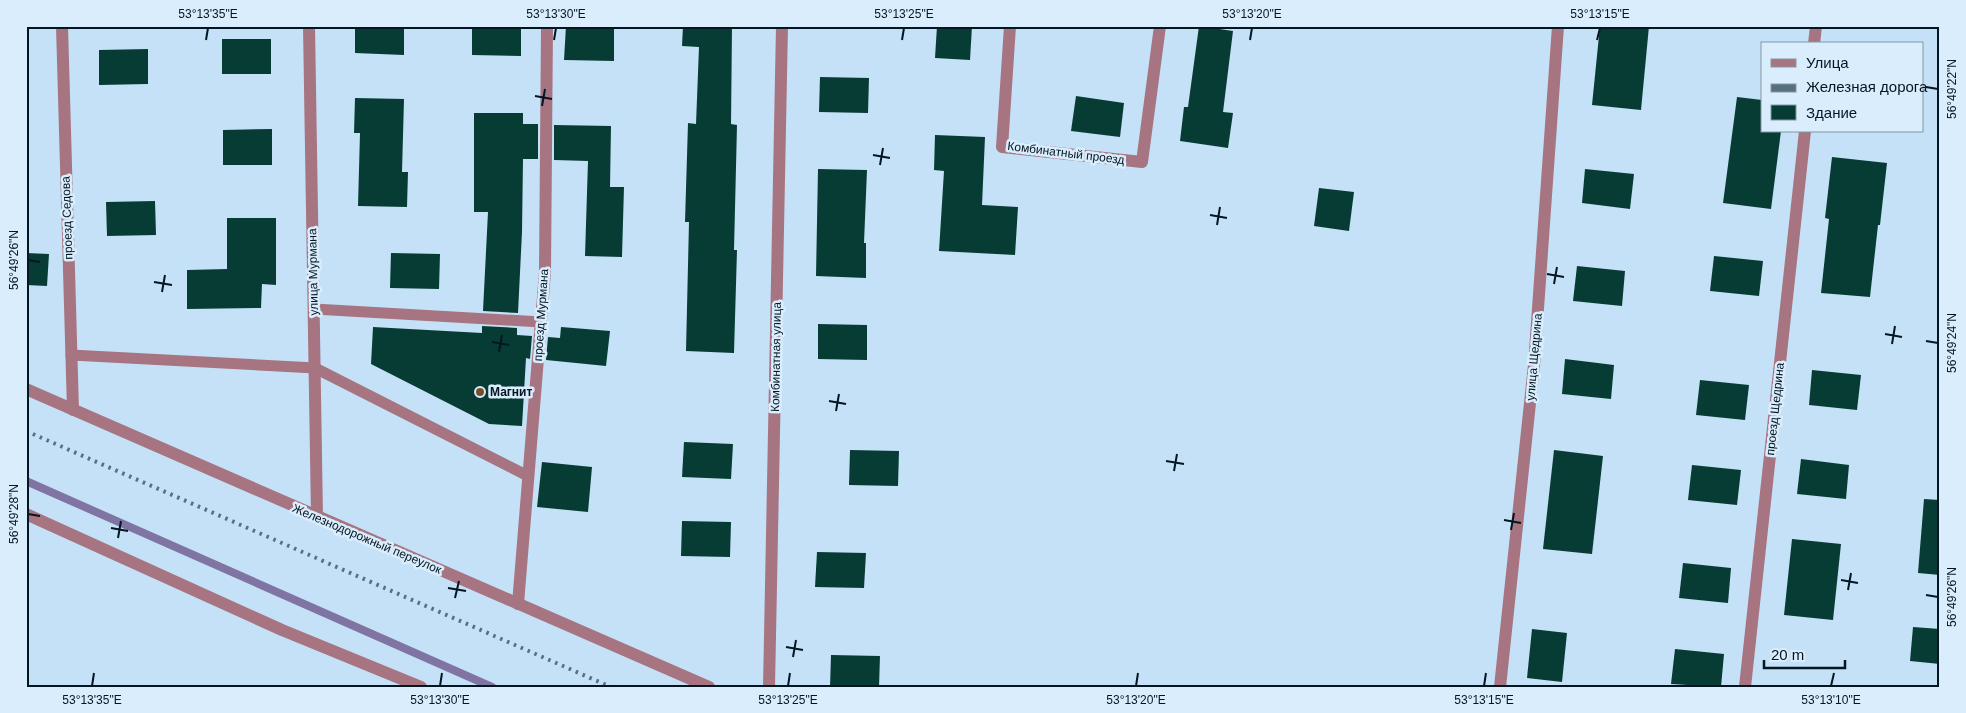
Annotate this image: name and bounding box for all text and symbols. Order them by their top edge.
text: 53°13'35"E [178,7,238,21]
text: 53°13'30"E [526,7,586,21]
text: 53°13'25"E [874,7,934,21]
text: 53°13'20"E [1222,7,1282,21]
text: 53°13'15"E [1570,7,1630,21]
legend [1761,42,1924,132]
text: Улица [1806,54,1849,71]
text: 56°49'22"N [1945,59,1959,119]
text: Железная дорога [1806,78,1928,95]
text: Здание [1806,104,1857,121]
street label: Комбинатный проезд [1007,139,1125,167]
street label: проезд Седова [59,176,75,260]
street label: улица Мурмана [305,228,321,316]
text: 56°49'26"N [7,230,21,290]
street label: проезд Мурмана [531,268,551,362]
street label: Комбинатная улица [768,302,784,412]
street label: улица Щедрина [1523,312,1545,401]
text: 56°49'24"N [1945,313,1959,373]
street label: проезд Щедрина [1763,362,1787,456]
place label: Магнит [490,385,532,399]
marker: Магнит [474,386,486,398]
text: 56°49'28"N [7,484,21,544]
street label: Железнодорожный переулок [290,501,444,577]
text: 56°49'26"N [1945,567,1959,627]
scale bar [1764,638,1845,670]
text: 20 m [1771,646,1804,663]
text: 53°13'35"E [62,693,122,707]
text: 53°13'30"E [410,693,470,707]
text: 53°13'25"E [758,693,818,707]
text: 53°13'20"E [1106,693,1166,707]
text: 53°13'15"E [1454,693,1514,707]
text: 53°13'10"E [1801,693,1861,707]

